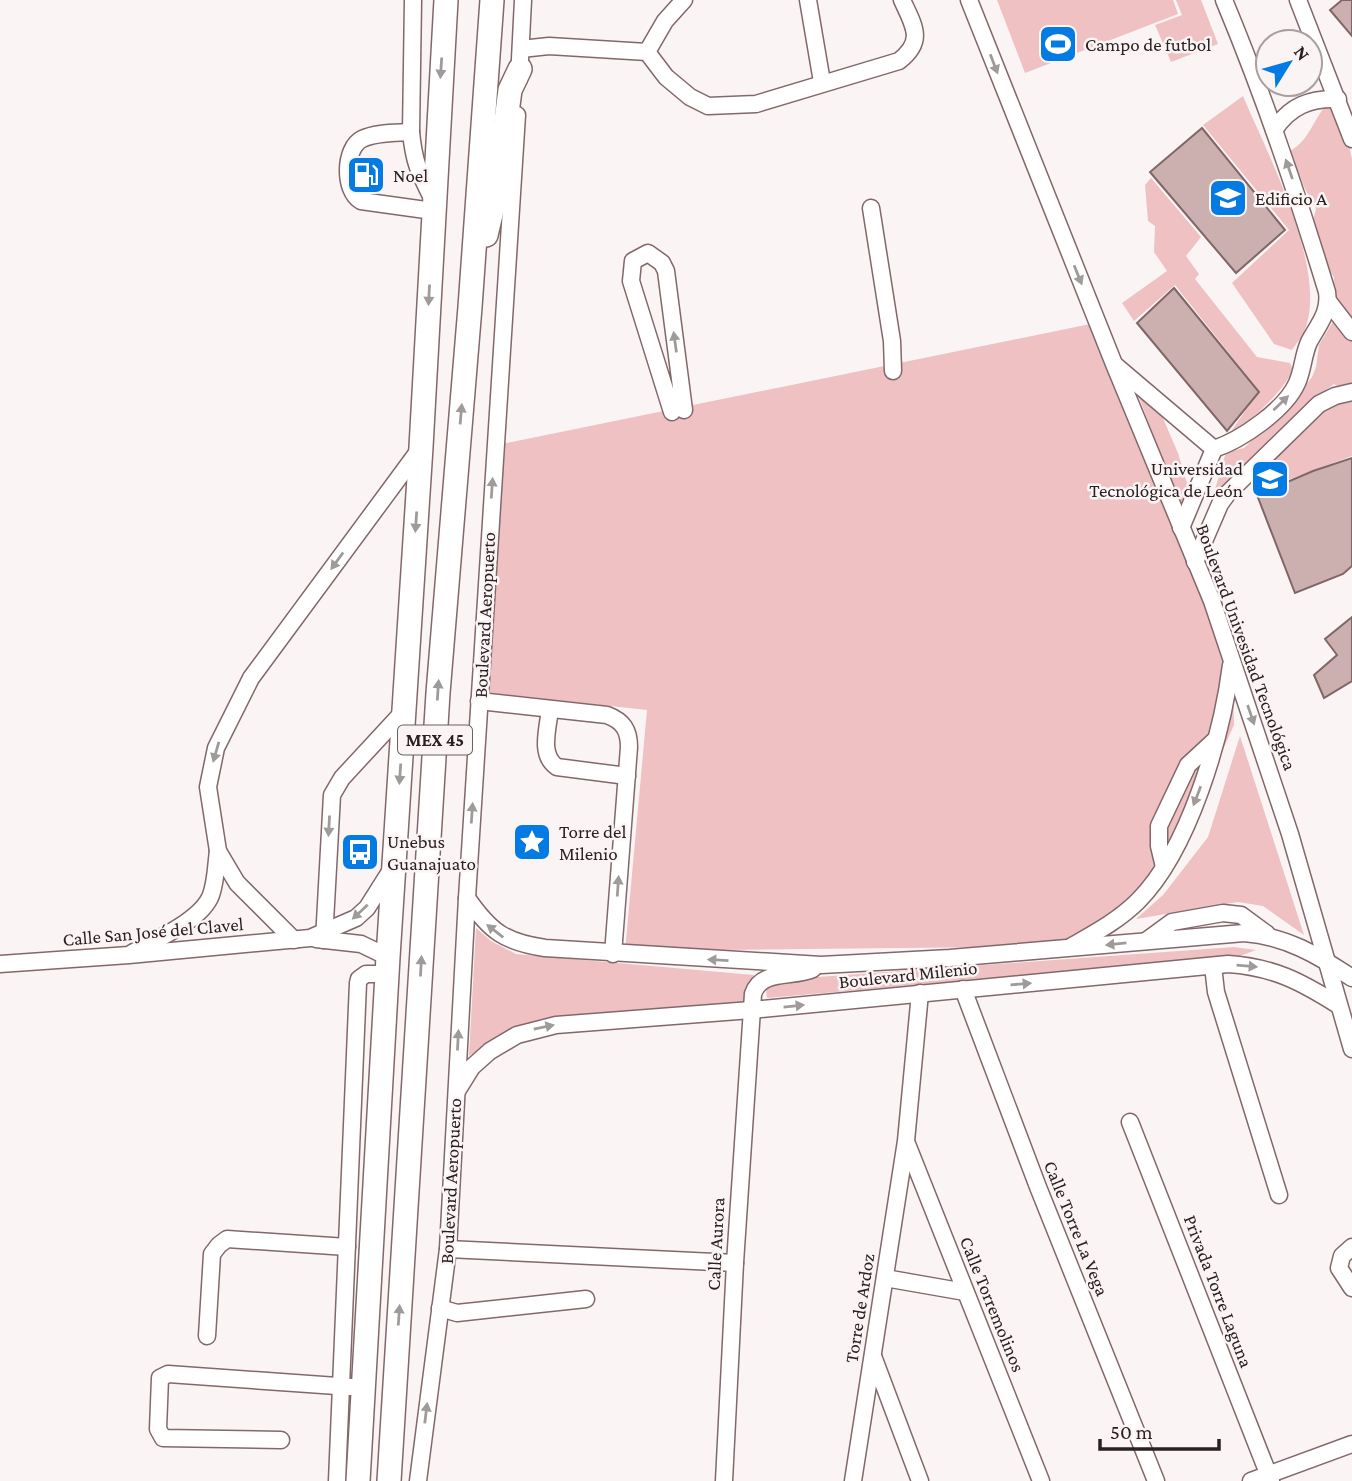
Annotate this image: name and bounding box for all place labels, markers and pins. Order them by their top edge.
sports icon: Campo de futbol [1037,23,1079,65]
place label: Campo de futbol [1085,34,1211,55]
fuel station icon: Noel [345,154,387,196]
place label: Noel [393,165,428,186]
school or university icon: Edificio A [1207,177,1249,219]
place label: Edificio A [1255,188,1327,209]
place label: Universidad Tecnológica de León [1089,458,1243,501]
school or university icon: Universidad Tecnológica de León [1249,458,1291,500]
place icon: Torre del Milenio [511,821,553,863]
place label: Torre del Milenio [559,821,626,864]
bus stop icon: Unebus Guanajuato [339,831,381,873]
place label: Unebus Guanajuato [387,831,476,875]

